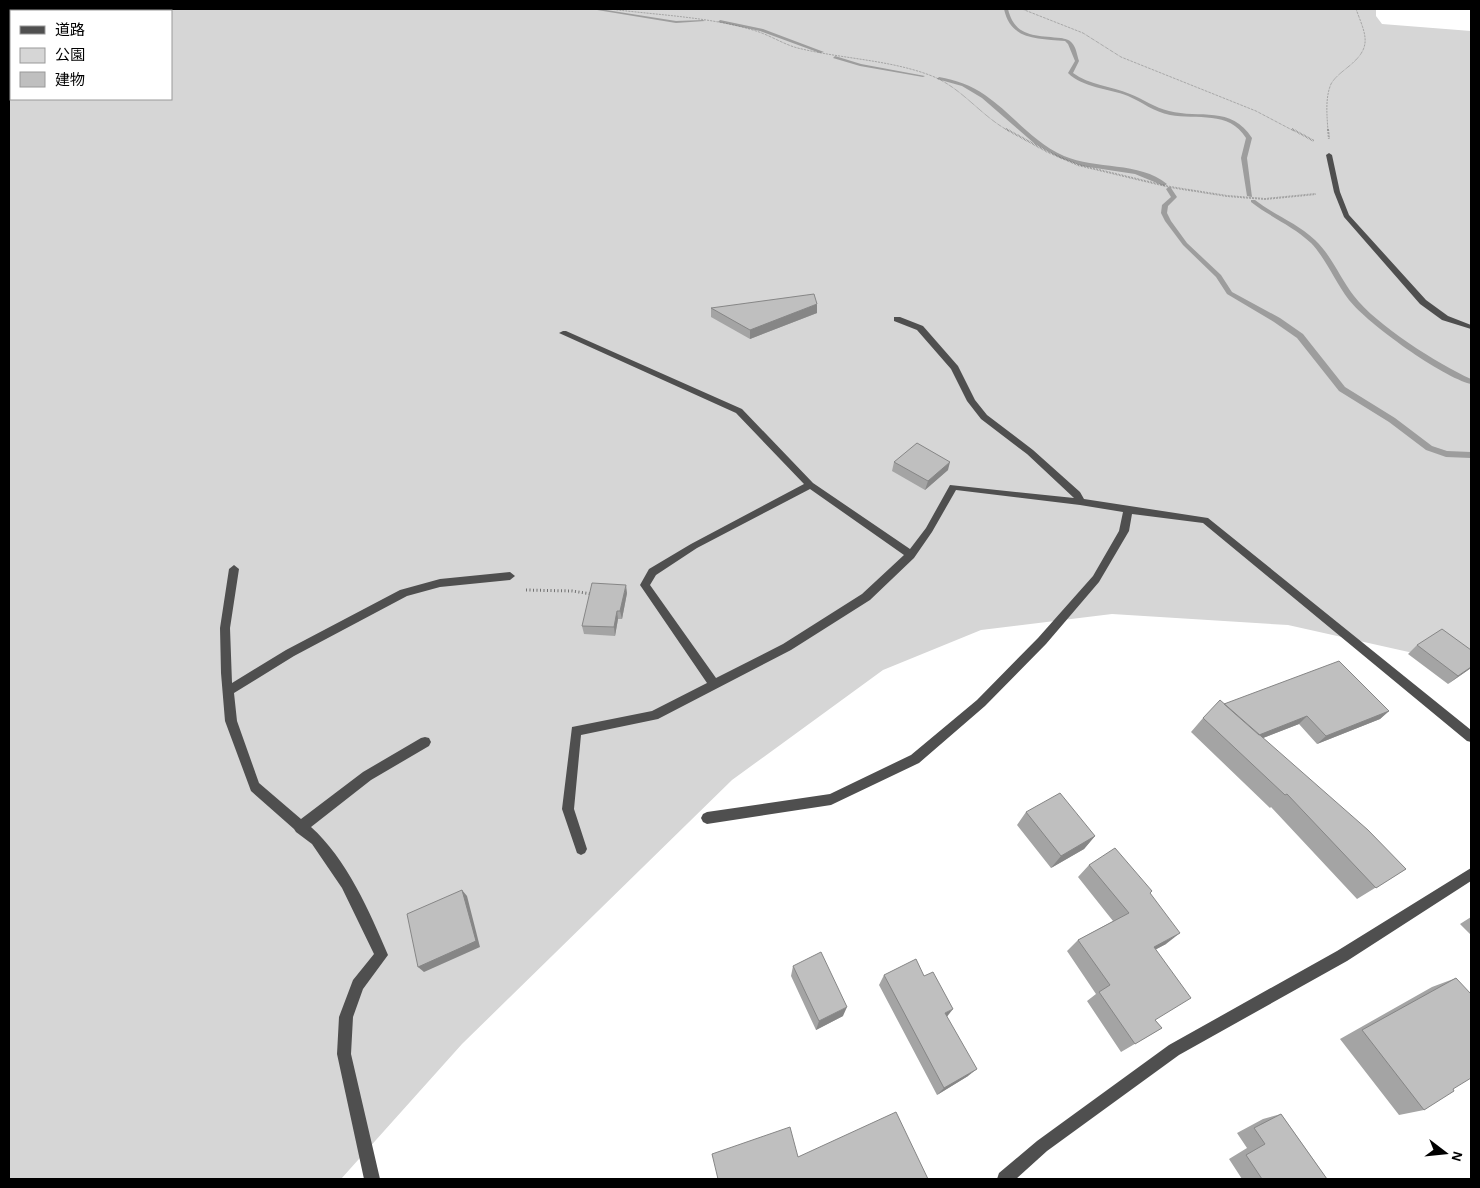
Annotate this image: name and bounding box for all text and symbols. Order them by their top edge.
legend [10,10,172,100]
text: 道路 [55,22,85,38]
text: 公園 [55,47,85,63]
text: 建物 [55,72,85,88]
north arrow [1420,1128,1470,1178]
text: N [1448,1150,1465,1163]

